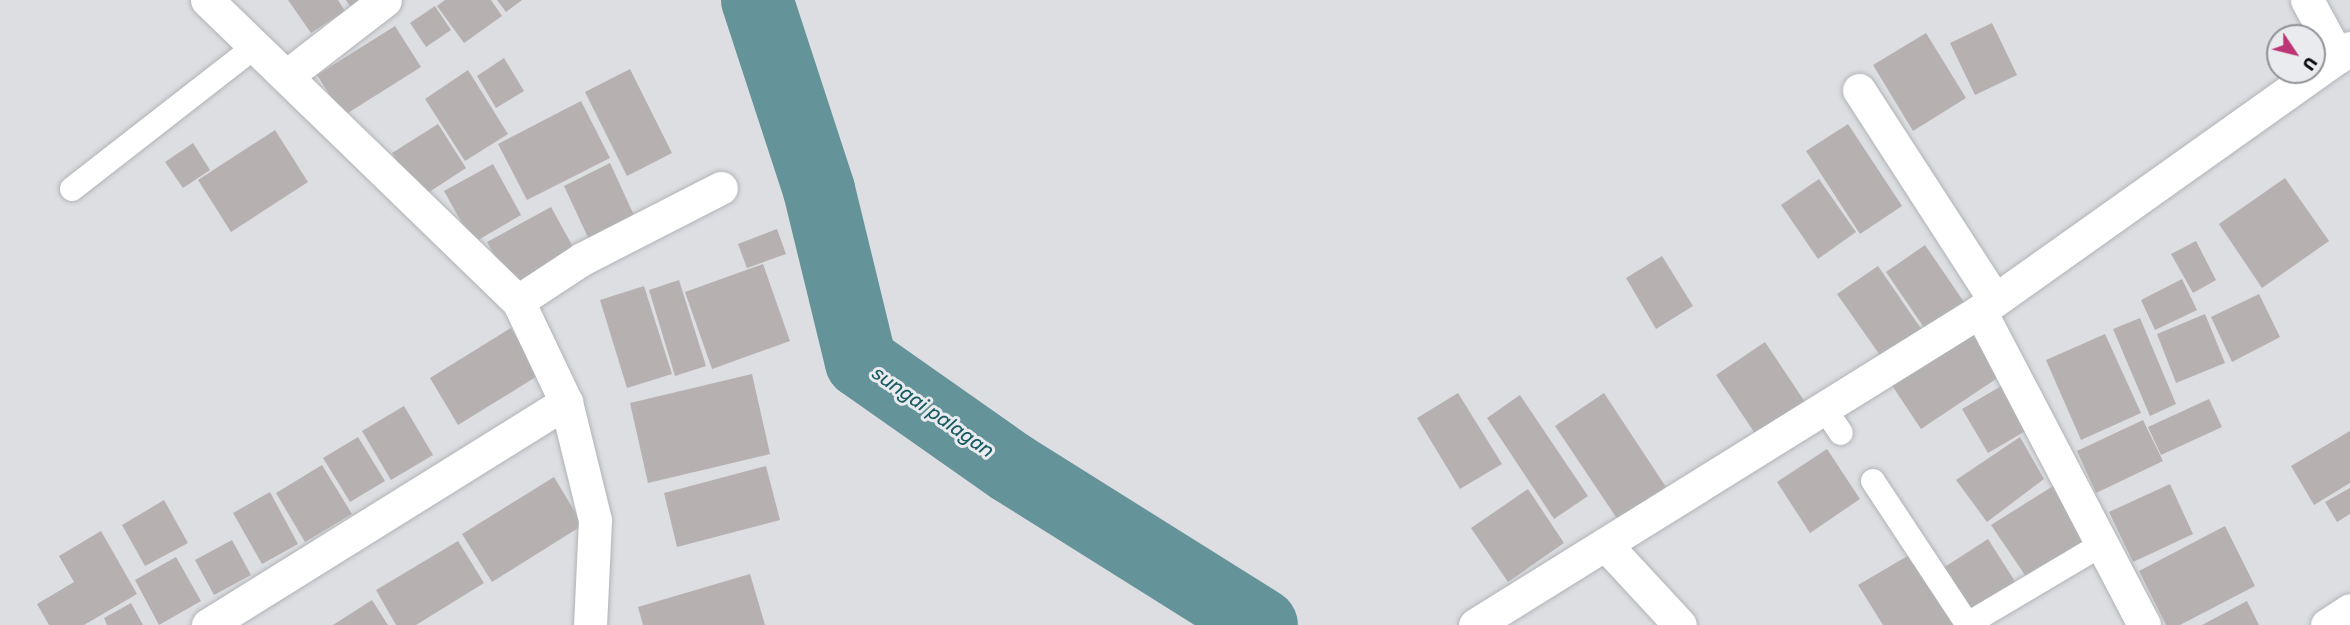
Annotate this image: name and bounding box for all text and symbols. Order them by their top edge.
north arrow [2266,24,2326,84]
text: U [2298,53,2321,74]
water label: sungai palagan [867,361,999,463]

